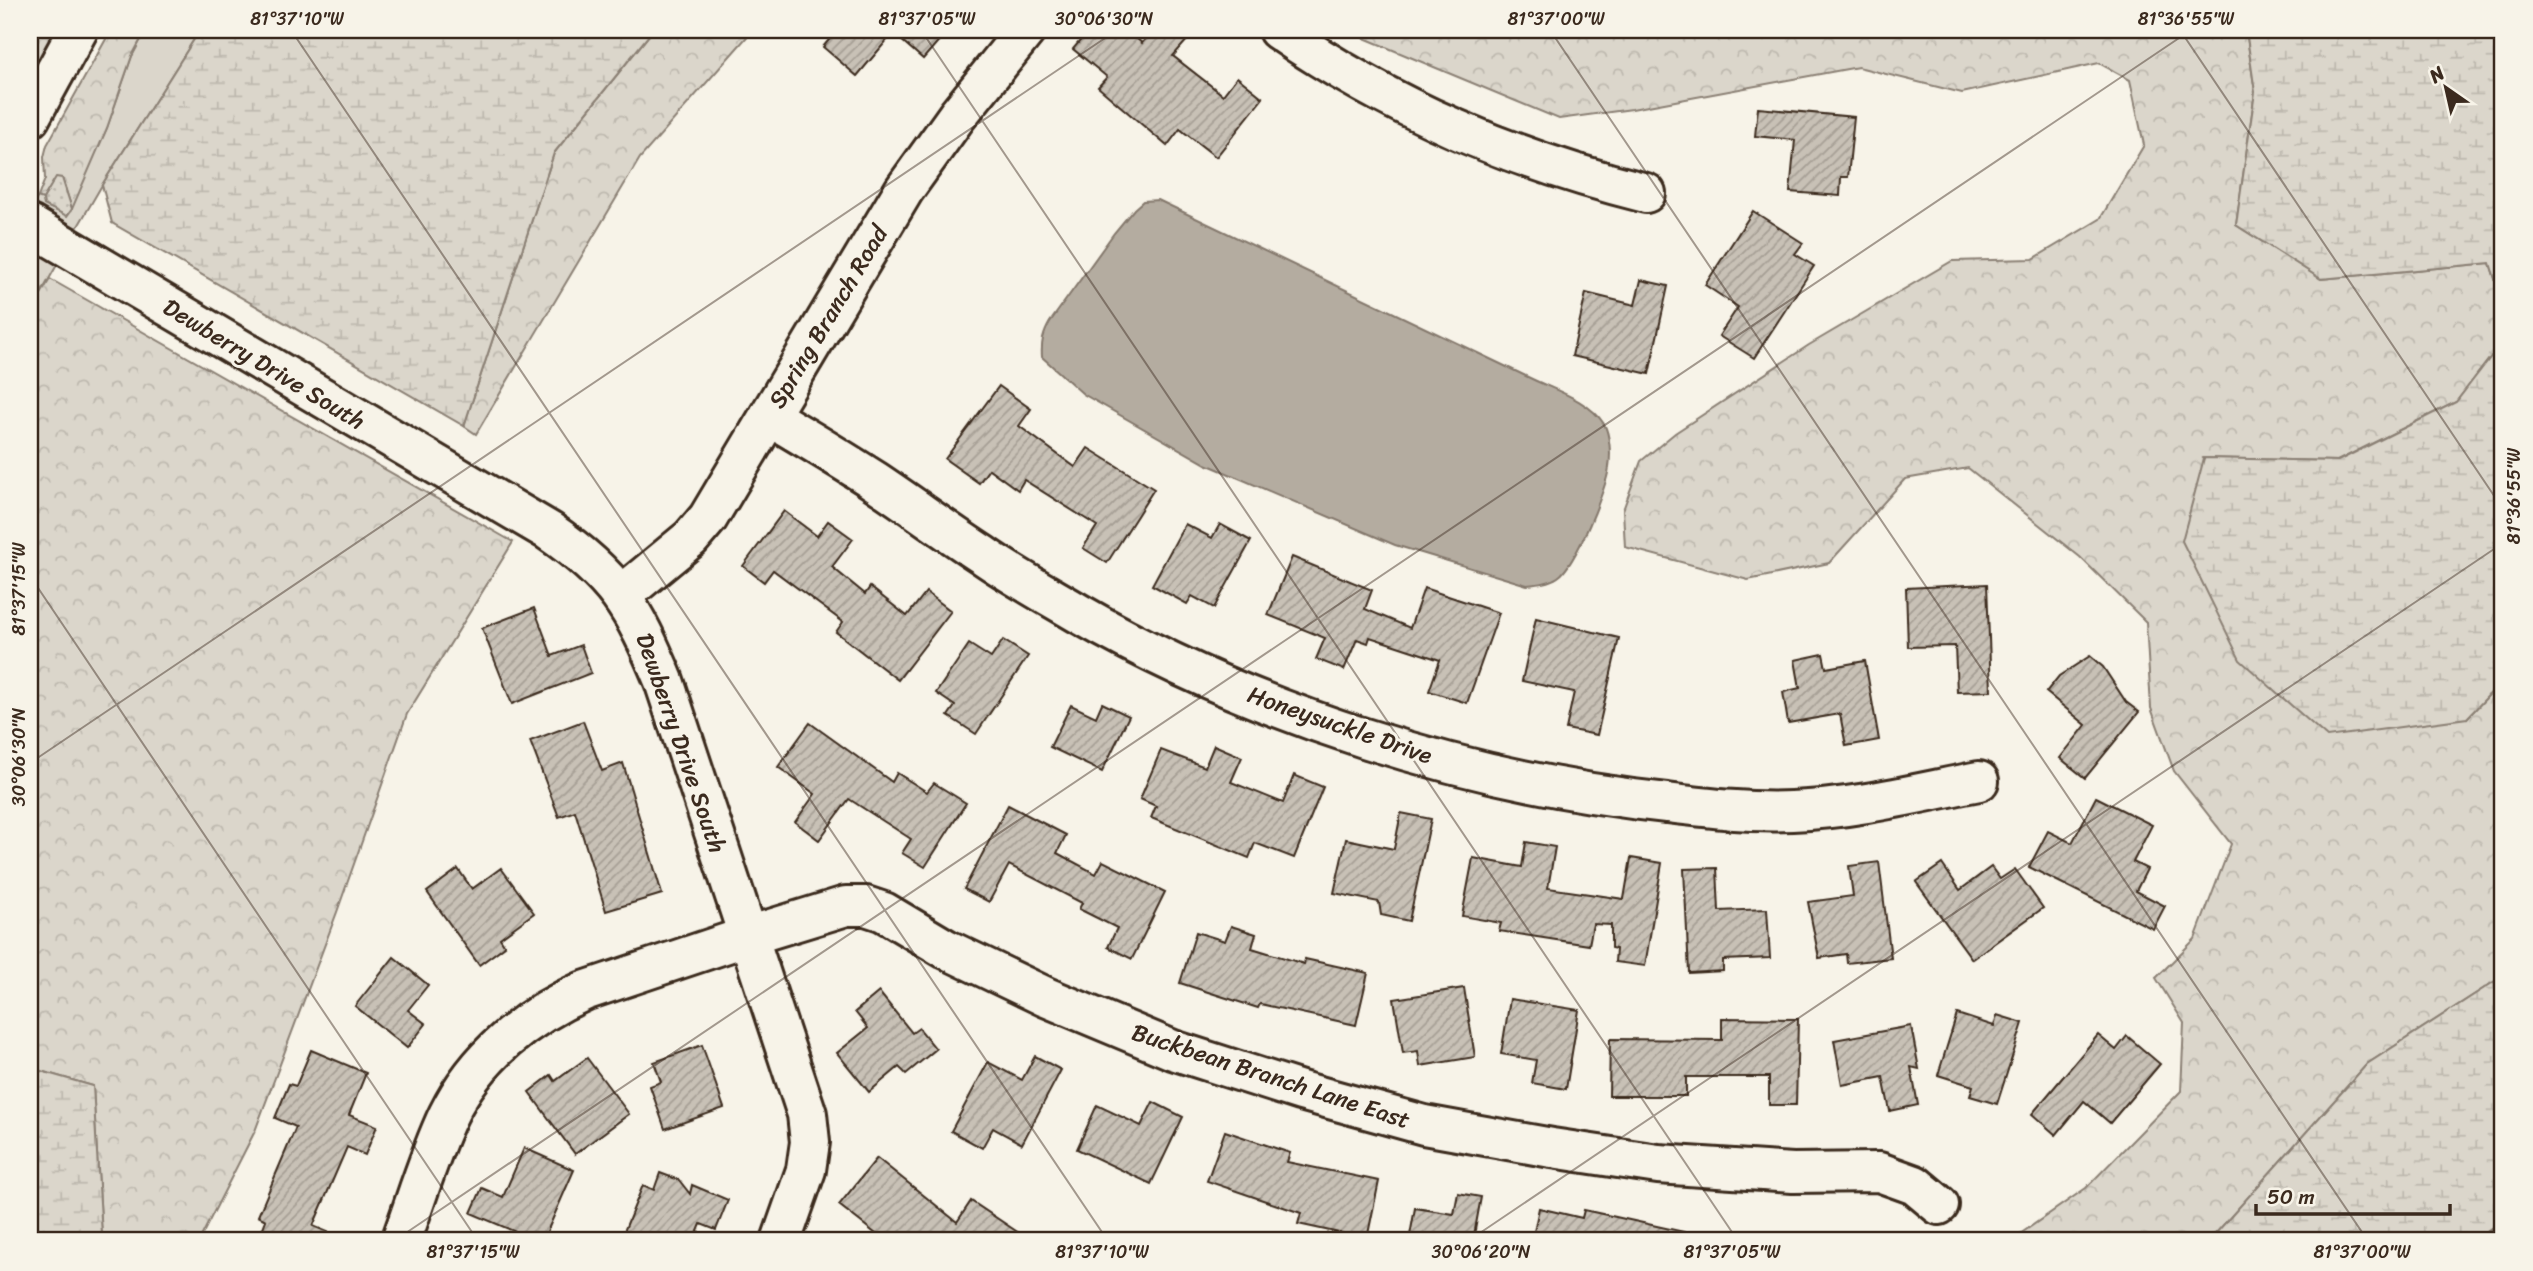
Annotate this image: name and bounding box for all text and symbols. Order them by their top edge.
text: 81°37'10"W [250,3,345,35]
text: 81°37'05"W [879,3,977,35]
text: 30°06'30"N [1055,3,1154,35]
text: 81°37'00"W [1507,3,1606,35]
text: 81°36'55"W [2138,3,2235,35]
north arrow [2410,52,2480,122]
text: N [2421,56,2452,92]
street label: Spring Branch Road [757,216,900,417]
street label: Dewberry Drive South [155,287,373,441]
text: 81°36'55"W [2498,447,2530,544]
text: 81°37'15"W [3,541,35,636]
street label: Dewberry Drive South [624,627,738,859]
street label: Honeysuckle Drive [1242,674,1439,776]
text: 30°06'30"N [3,707,35,806]
street label: Buckbean Branch Lane East [1126,1011,1416,1141]
scale bar [2256,1173,2451,1217]
text: 50 m [2267,1178,2315,1216]
text: 81°37'15"W [426,1236,521,1268]
text: 81°37'10"W [1055,1236,1150,1268]
text: 30°06'20"N [1432,1236,1531,1268]
text: 81°37'05"W [1684,1236,1782,1268]
text: 81°37'00"W [2313,1236,2412,1268]

